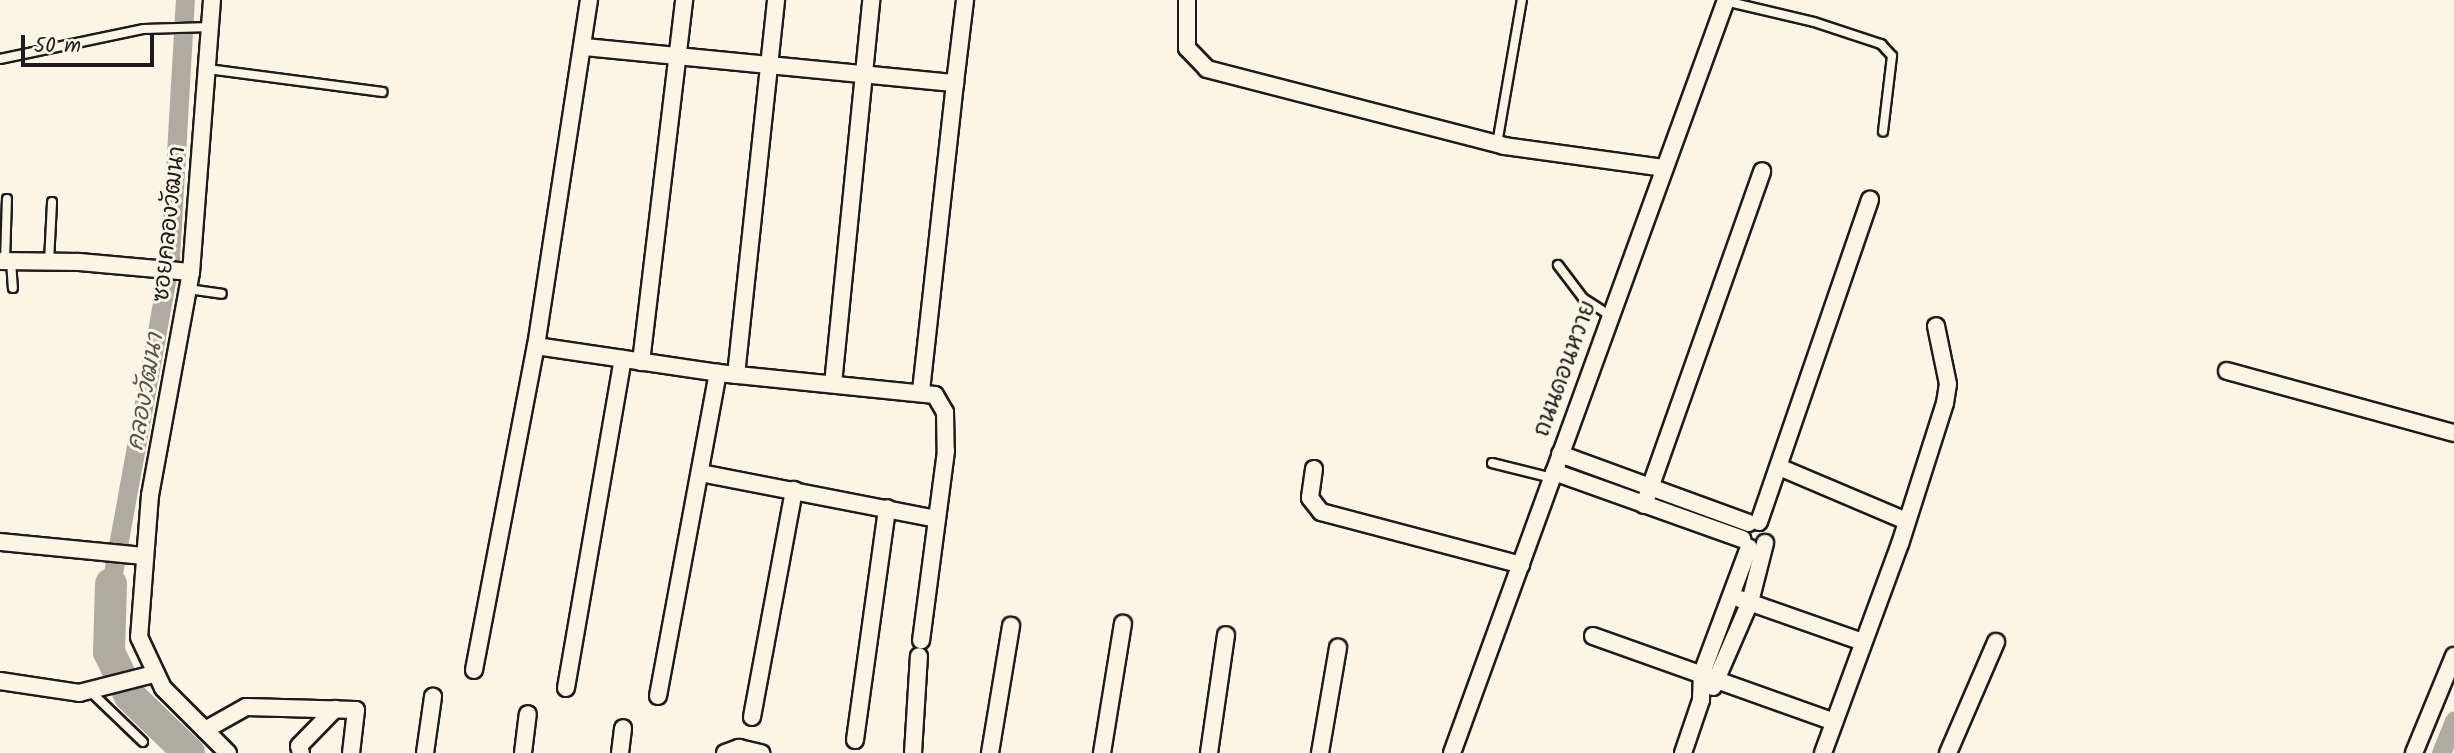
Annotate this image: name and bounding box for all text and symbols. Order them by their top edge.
scale bar [24,21,158,65]
text: 50 m [34,30,81,63]
street label: ซอยคลองวัฒนา [148,145,192,303]
street label: ถนนดอนหวาย [1529,297,1603,441]
water label: คลองวัฒนา [122,331,170,453]

